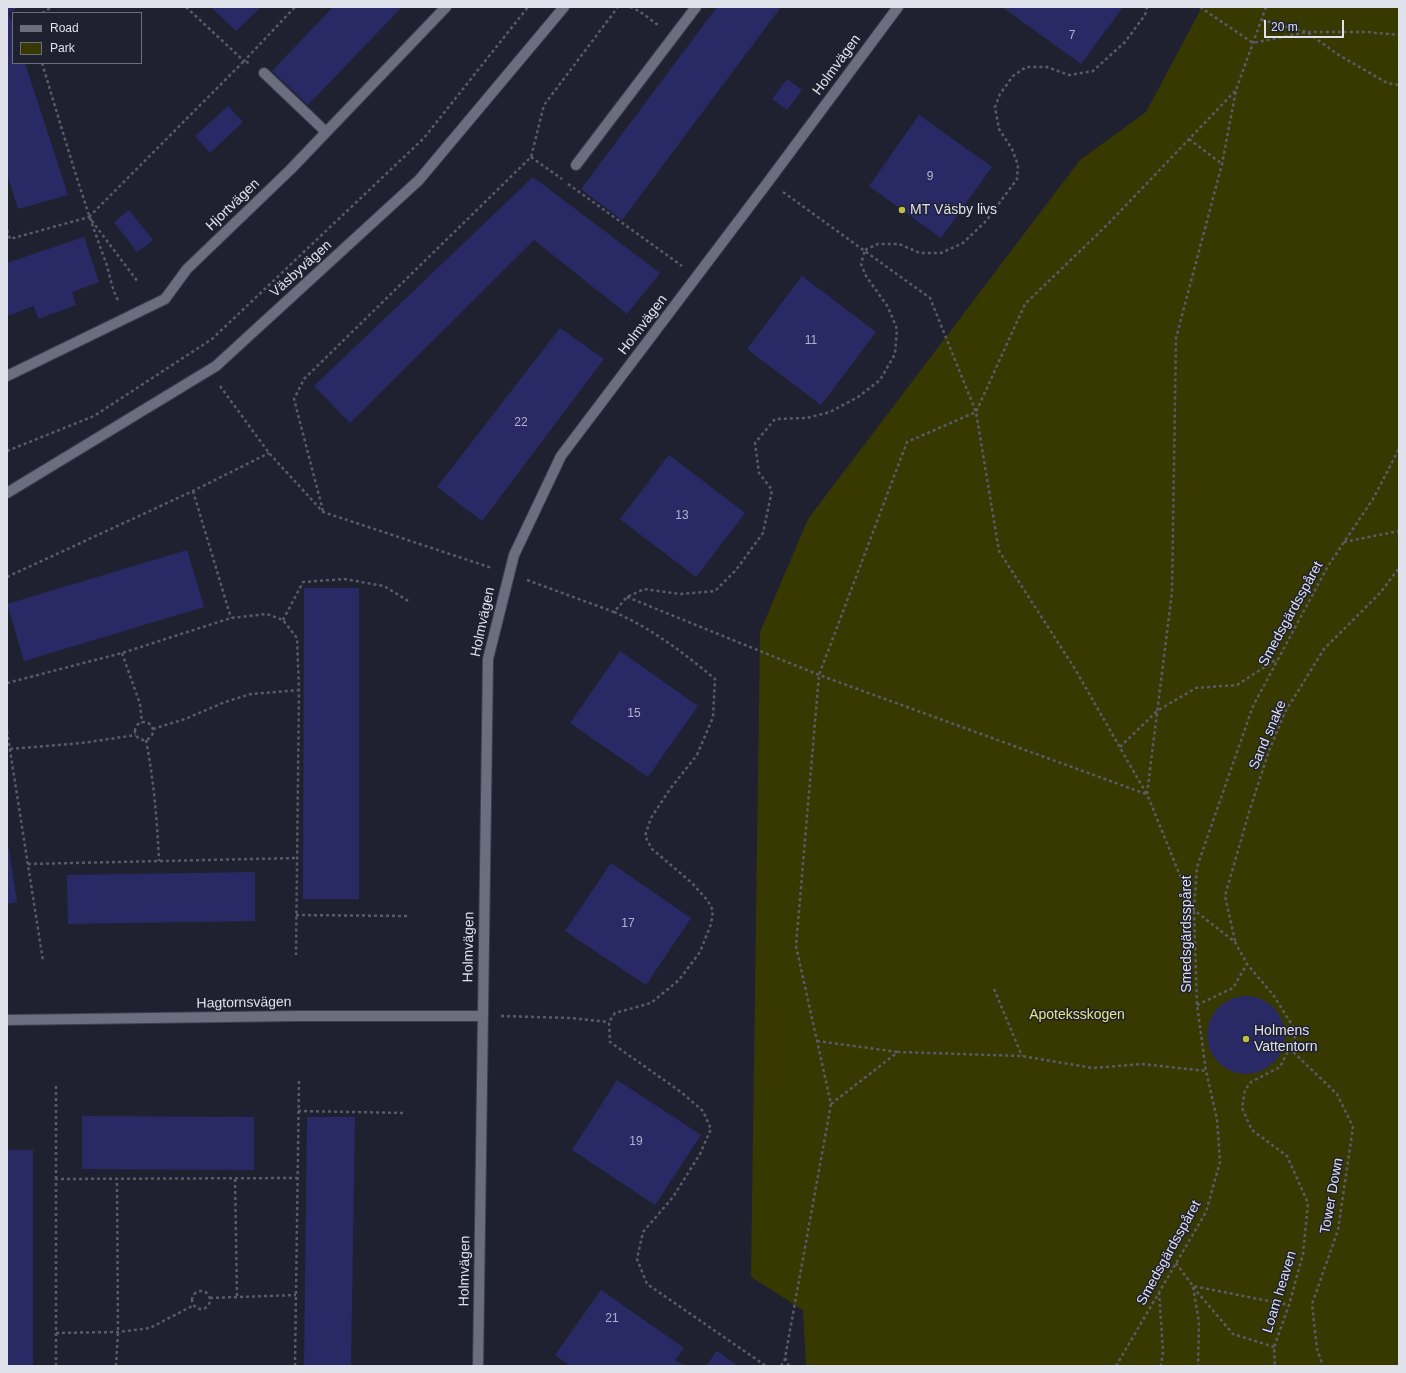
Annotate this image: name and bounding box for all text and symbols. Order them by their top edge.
legend [12,12,142,64]
scale bar [1266,12,1346,38]
text: 20 m [1271,20,1298,34]
text: Road [50,21,79,35]
house number: 7 [1069,29,1075,43]
street label: Holmvägen [809,31,865,99]
text: Park [50,41,75,55]
house number: 9 [927,170,933,184]
street label: Hjortvägen [203,175,263,235]
place label: MT Väsby livs [910,202,997,218]
marker: MT Väsby livs [897,205,907,215]
street label: Väsbyvägen [267,237,335,301]
street label: Holmvägen [615,292,671,358]
house number: 11 [805,334,817,348]
house number: 22 [514,416,528,430]
house number: 13 [675,509,689,523]
street label: Smedsgärdsspåret [1255,559,1327,669]
street label: Holmvägen [467,586,499,658]
street label: Sand snake [1246,698,1290,772]
house number: 15 [627,707,641,721]
street label: Smedsgärdsspåret [1179,875,1195,993]
street label: Holmvägen [460,911,478,983]
house number: 17 [621,917,635,931]
street label: Hagtornsvägen [196,994,292,1012]
park label: Apoteksskogen [1029,1007,1125,1023]
place label: Holmens Vattentorn [1254,1023,1318,1056]
marker: Holmens Vattentorn [1241,1034,1251,1044]
house number: 19 [629,1135,643,1149]
street label: Tower Down [1317,1157,1347,1235]
street label: Smedsgärdsspåret [1133,1198,1205,1308]
street label: Holmvägen [456,1235,474,1307]
street label: Loam heaven [1260,1249,1300,1335]
house number: 21 [605,1312,619,1326]

